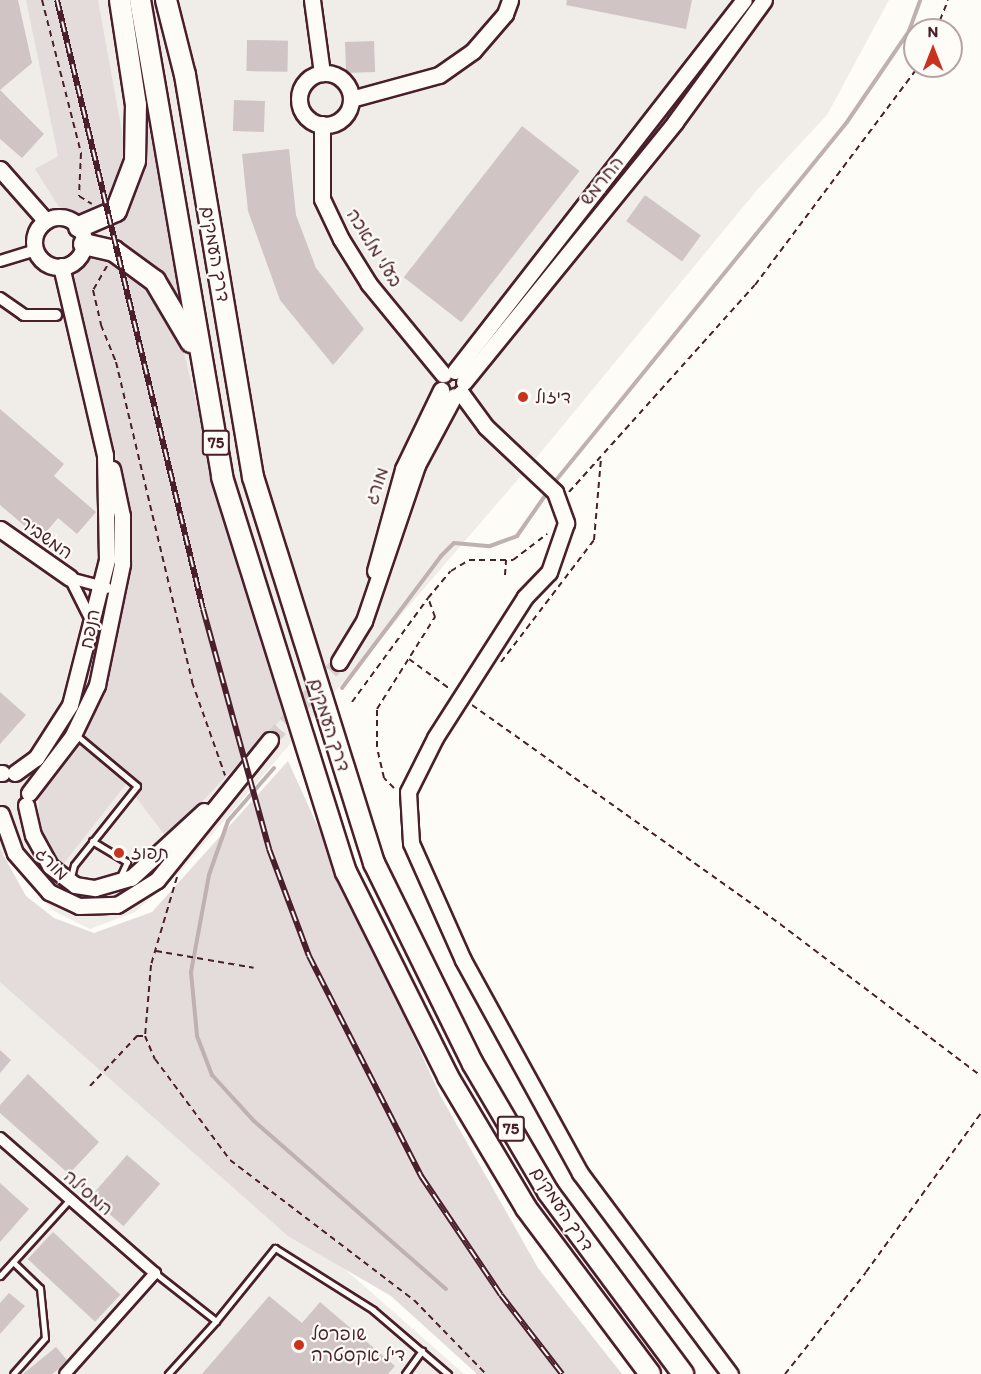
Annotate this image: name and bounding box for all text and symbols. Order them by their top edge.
north arrow [903,18,963,78]
text: N [928,22,938,41]
street label: החרמש [576,152,628,210]
street label: דרך העמקים [196,204,234,304]
street label: בעלי מלאכה [342,205,406,291]
place label: דיזול [535,386,571,408]
marker: דיזול [516,390,530,404]
road number: 75 [201,430,231,456]
street label: מורג [361,465,393,507]
street label: המשביר [15,512,77,564]
street label: הנפח [76,607,104,651]
street label: דרך העמקים [304,676,354,774]
place label: תפוז [131,842,169,864]
street label: מורג [31,843,73,885]
marker: תפוז [112,846,126,860]
road number: 75 [496,1116,526,1142]
street label: דרך העמקים [526,1163,598,1255]
street label: המסילה [59,1166,117,1220]
place label: שופרסל דיל אקסטרה [311,1324,405,1366]
marker: שופרסל דיל אקסטרה [292,1338,306,1352]

